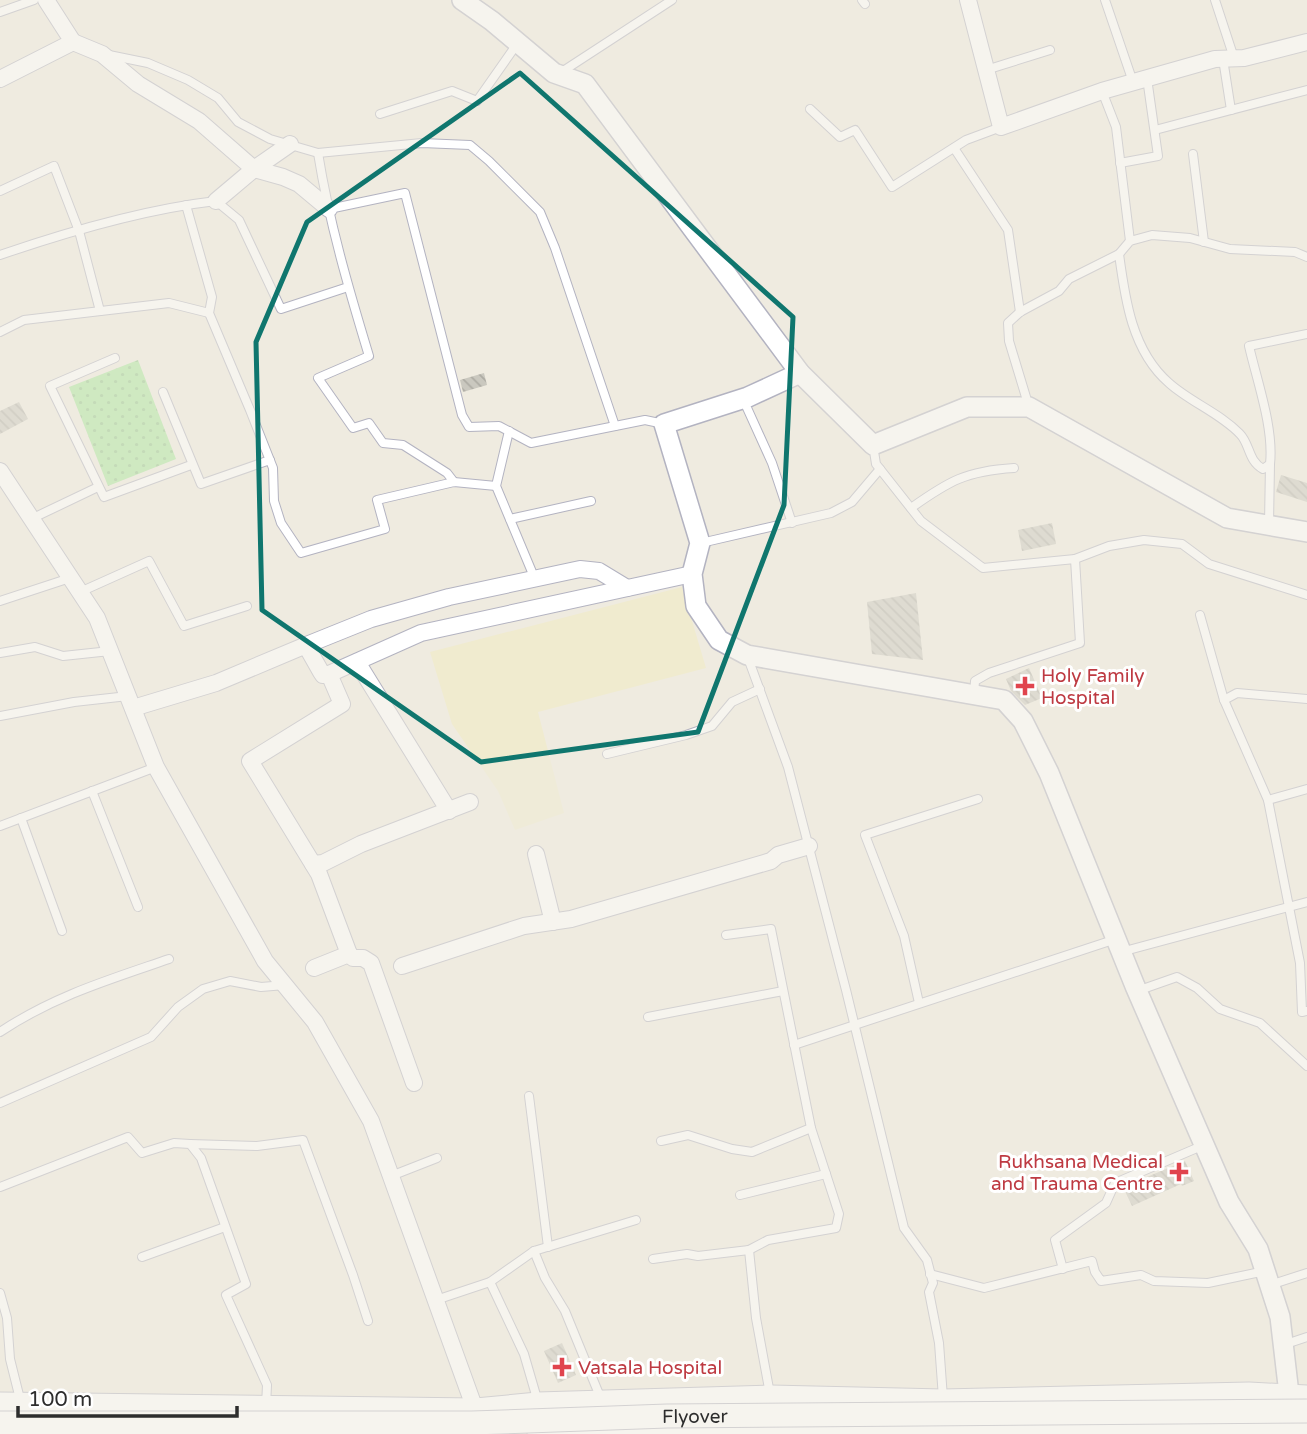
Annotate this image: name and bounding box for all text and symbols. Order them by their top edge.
place label: Holy Family Hospital [1041,665,1144,709]
marker: Holy Family Hospital [1015,676,1035,696]
place label: Rukhsana Medical and Trauma Centre [991,1151,1163,1195]
marker: Rukhsana Medical and Trauma Centre [1169,1162,1189,1182]
marker: Vatsala Hospital [552,1357,572,1377]
place label: Vatsala Hospital [578,1357,722,1379]
scale bar [18,1374,236,1418]
text: 100 m [28,1387,92,1412]
street label: Flyover [662,1406,729,1428]

